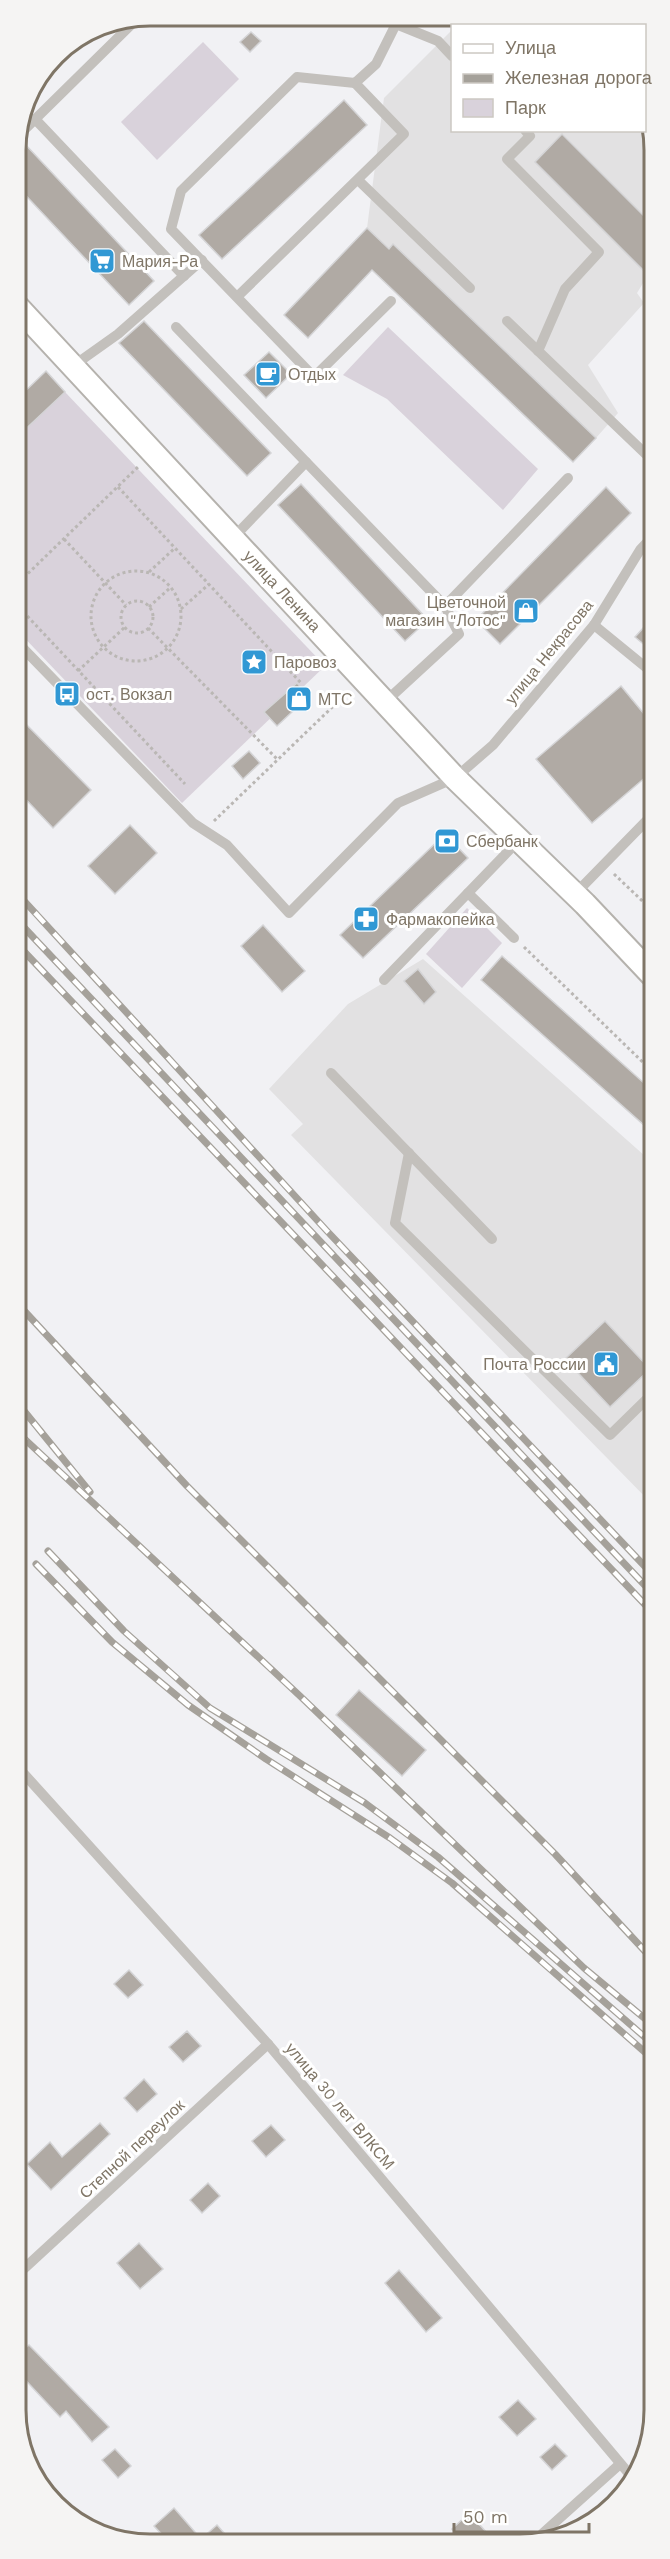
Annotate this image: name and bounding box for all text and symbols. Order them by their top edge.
legend [451,24,646,132]
text: Улица [505,37,557,58]
text: Железная дорога [505,67,653,88]
text: Парк [505,97,546,118]
supermarket icon: Мария-Ра [87,246,117,276]
place label: Мария-Ра [122,252,198,271]
cafe icon: Отдых [253,359,283,389]
place label: Отдых [288,365,336,384]
street label: улица Ленина [239,546,325,636]
place label: Цветочной магазин "Лотос" [385,593,506,630]
street label: улица Некрасова [501,596,597,708]
shop icon: Цветочной магазин "Лотос" [511,596,541,626]
place icon: Паровоз [239,647,269,677]
place label: Паровоз [274,653,337,672]
bus stop icon: ост. Вокзал [52,679,82,709]
shop icon: МТС [284,684,314,714]
place label: ост. Вокзал [86,685,172,704]
place label: МТС [318,690,353,709]
bank icon: Сбербанк [432,826,462,856]
place label: Сбербанк [466,832,539,851]
pharmacy icon: Фармакопейка [351,904,381,934]
place label: Фармакопейка [386,910,495,929]
public building icon: Почта России [591,1349,621,1379]
place label: Почта России [483,1355,586,1374]
street label: улица 30 лет ВЛКСМ [281,2039,399,2173]
street label: Степной переулок [76,2095,189,2203]
scale bar [454,2496,589,2534]
text: 50 m [463,2506,508,2527]

